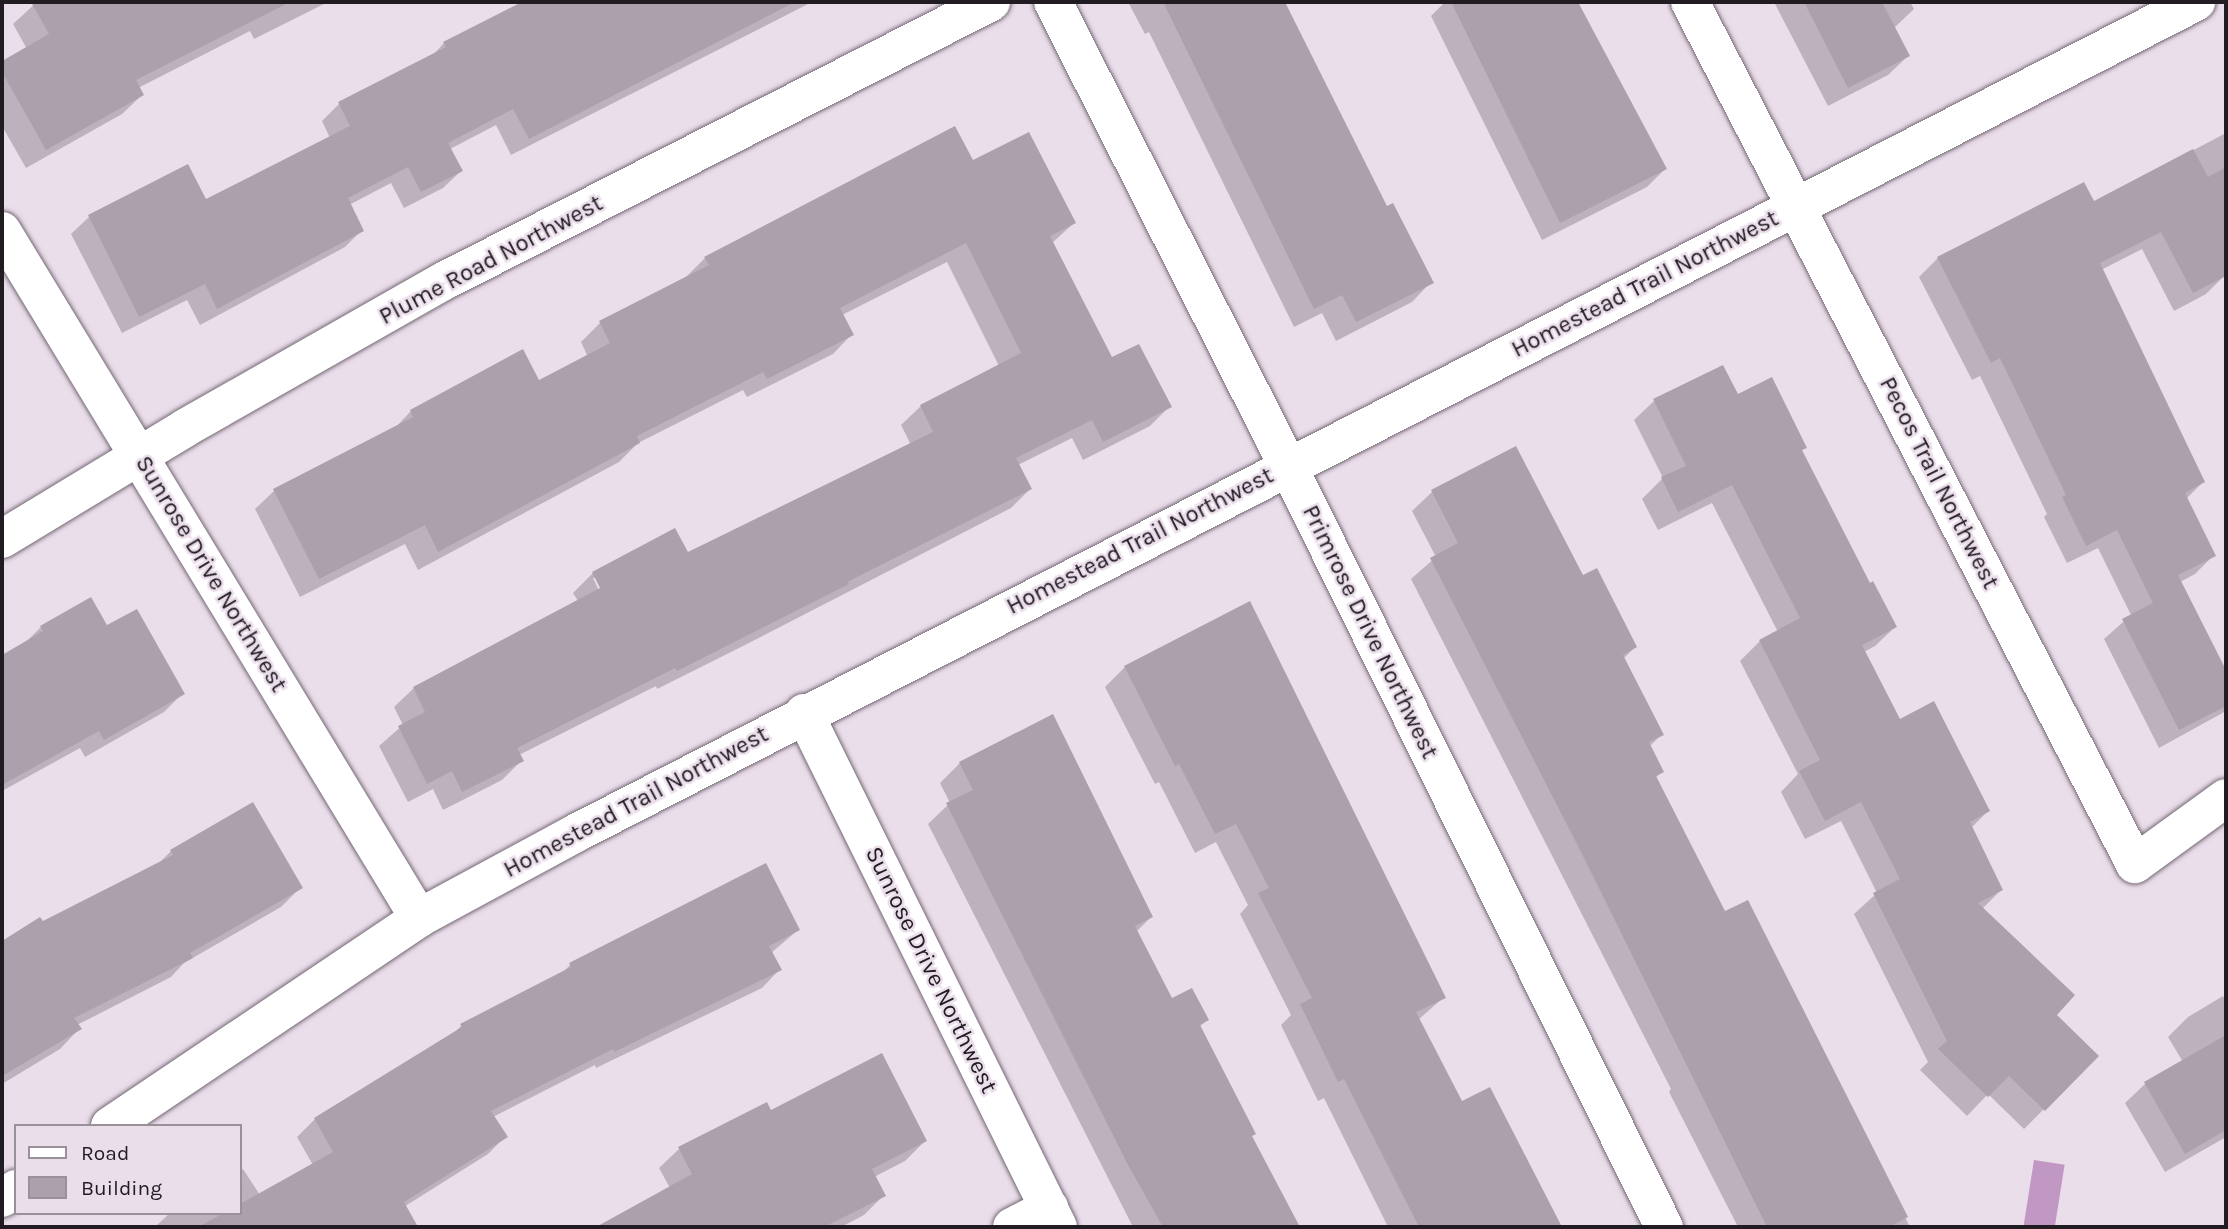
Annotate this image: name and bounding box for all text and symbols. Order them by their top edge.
street label: Plume Road Northwest [374,189,608,331]
street label: Homestead Trail Northwest [1507,204,1783,364]
street label: Pecos Trail Northwest [1873,372,2005,594]
street label: Sunrose Drive Northwest [129,451,293,697]
street label: Homestead Trail Northwest [1002,461,1278,621]
street label: Primrose Drive Northwest [1296,500,1444,764]
street label: Homestead Trail Northwest [499,720,773,884]
street label: Sunrose Drive Northwest [859,842,1003,1098]
legend [14,1124,242,1215]
text: Road [81,1141,129,1165]
text: Building [81,1176,162,1200]

